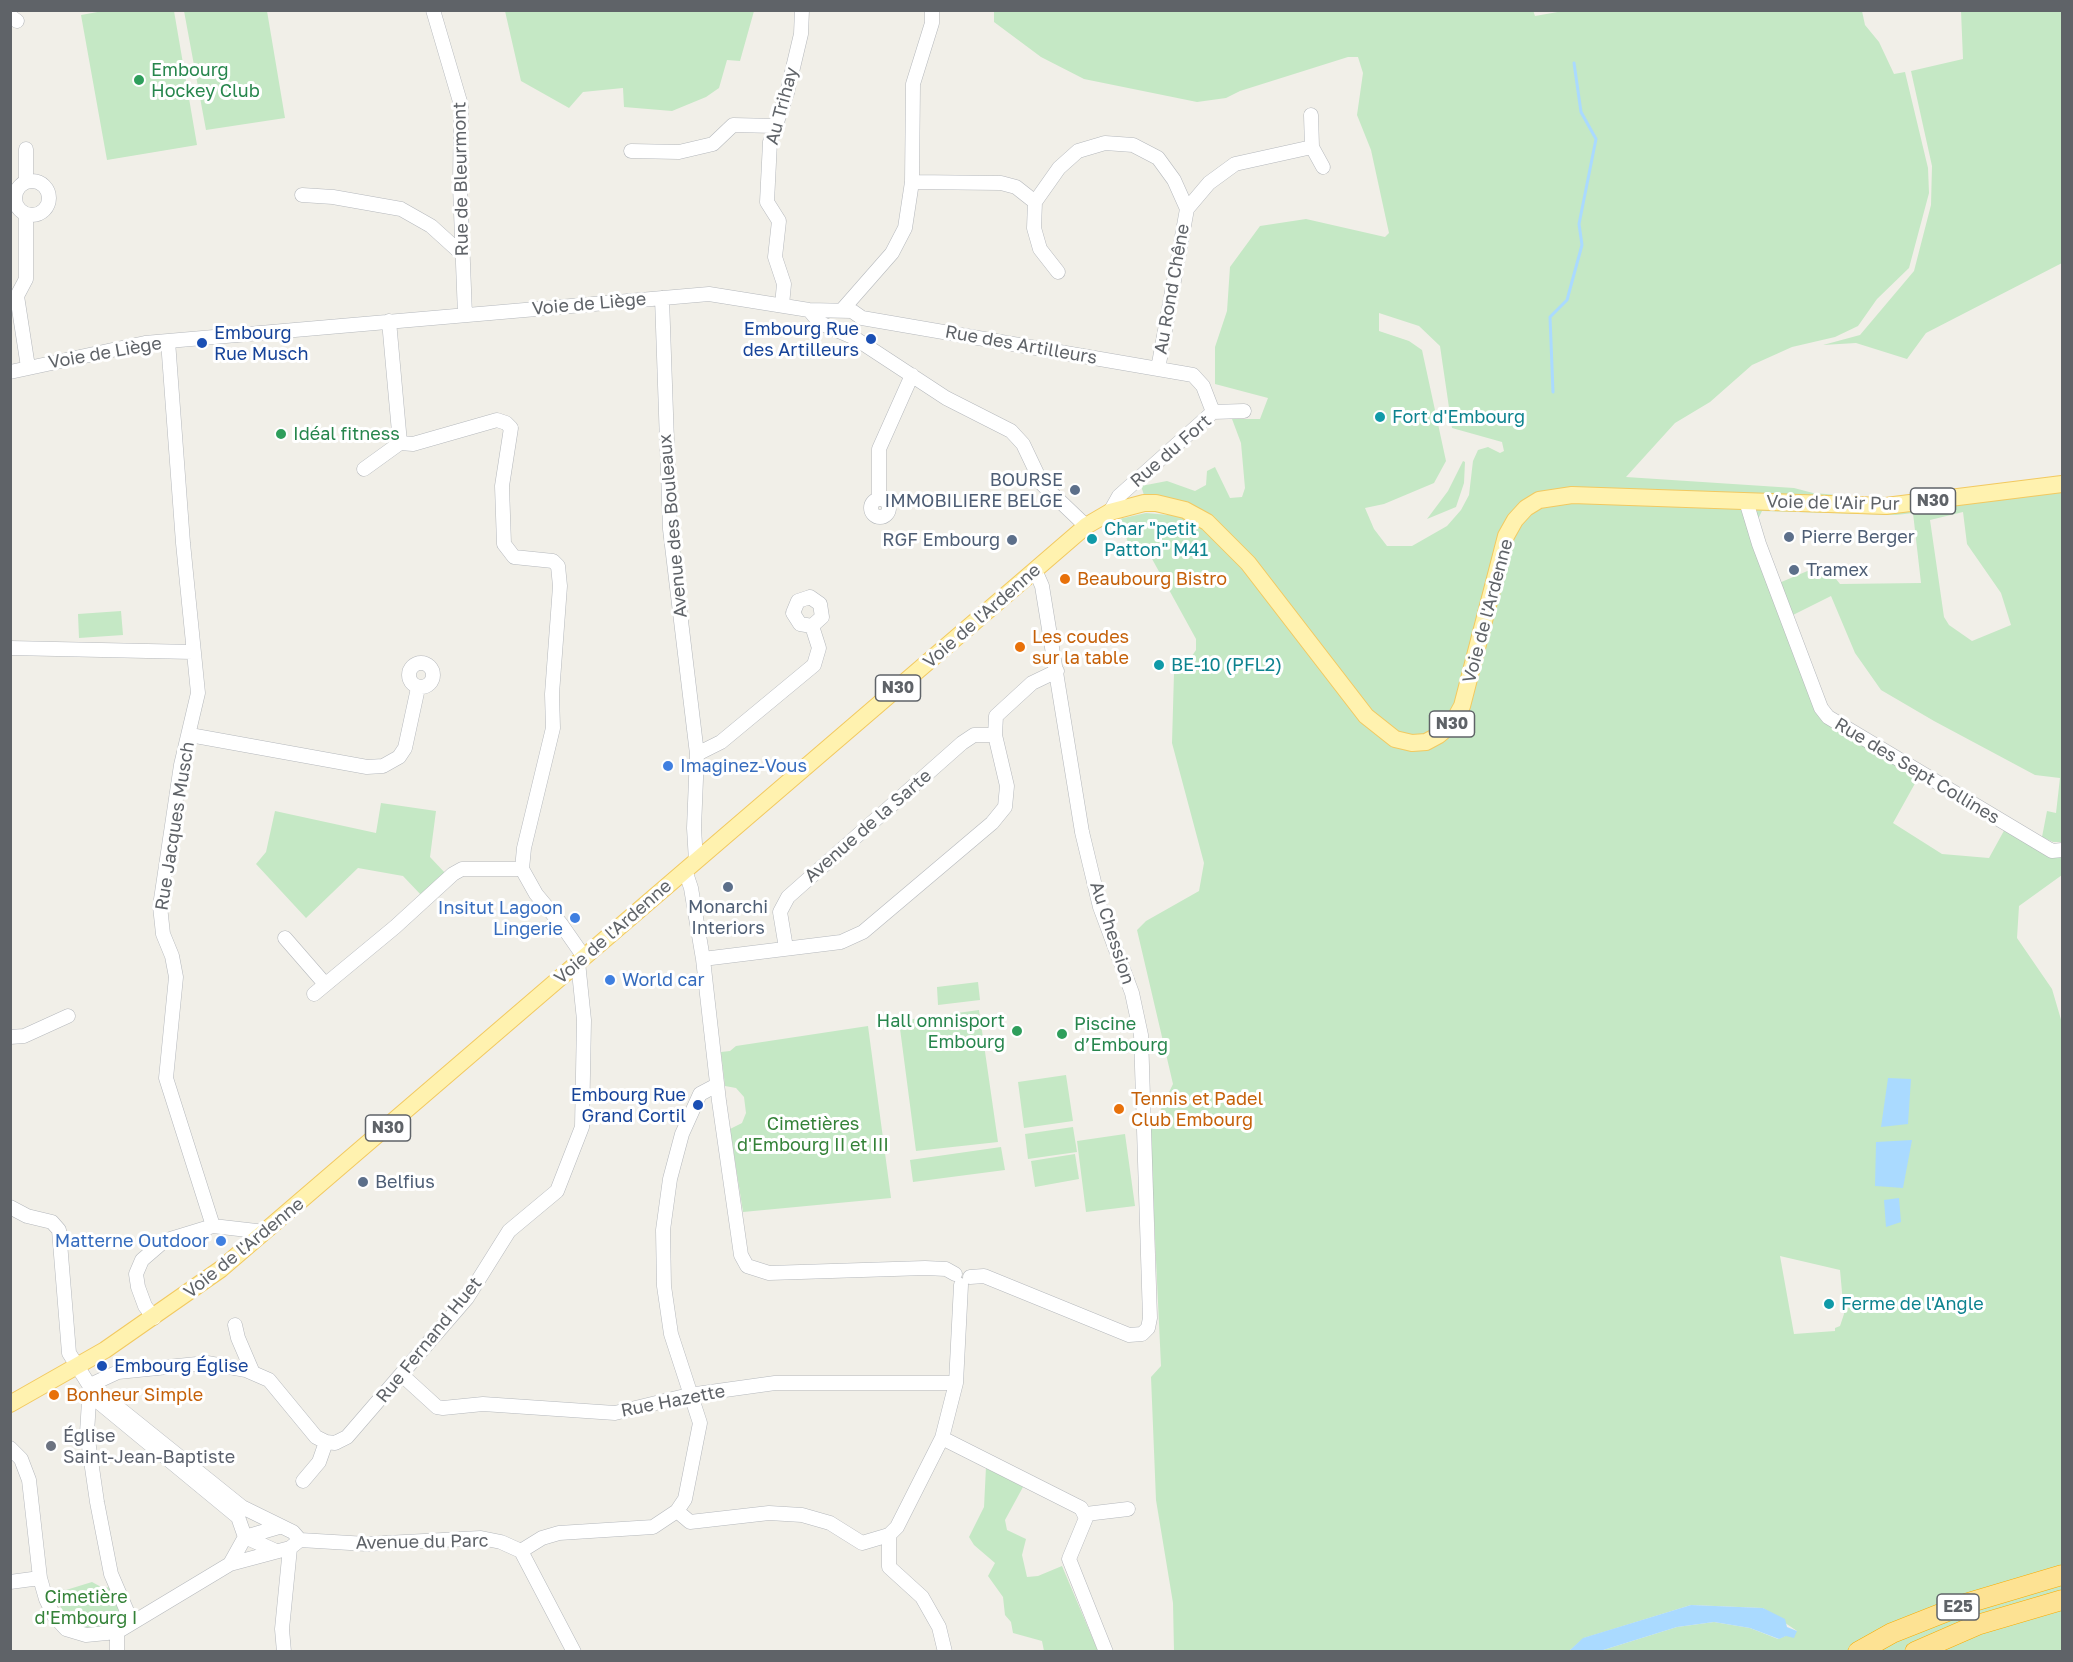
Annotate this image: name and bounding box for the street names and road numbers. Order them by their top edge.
street label: Au Trihay [761,65,803,147]
street label: Rue de Bleurmont [449,102,473,256]
street label: Au Rond Chêne [1150,222,1194,356]
street label: Voie de Liège [531,288,647,320]
street label: Rue des Artilleurs [943,321,1099,369]
street label: Voie de Liège [47,332,163,374]
street label: Rue du Fort [1126,410,1216,492]
street label: Avenue des Bouleaux [654,433,692,619]
road number: N30 [1910,488,1956,514]
street label: Voie de l'Air Pur [1766,491,1900,515]
street label: Voie de l'Ardenne [1458,537,1518,685]
street label: Voie de l'Ardenne [919,559,1045,673]
road number: N30 [876,675,920,701]
road number: N30 [1430,711,1474,737]
street label: Rue des Sept Collines [1831,713,2003,829]
street label: Rue Jacques Musch [151,740,199,912]
street label: Avenue de la Sarte [800,765,936,887]
street label: Voie de l'Ardenne [550,875,676,989]
street label: Au Chession [1085,879,1139,987]
road number: N30 [366,1115,410,1141]
street label: Voie de l'Ardenne [180,1193,308,1303]
street label: Rue Fernand Huet [372,1273,486,1407]
street label: Rue Hazette [619,1380,727,1422]
street label: Avenue du Parc [355,1530,489,1554]
road number: E25 [1937,1594,1979,1620]

